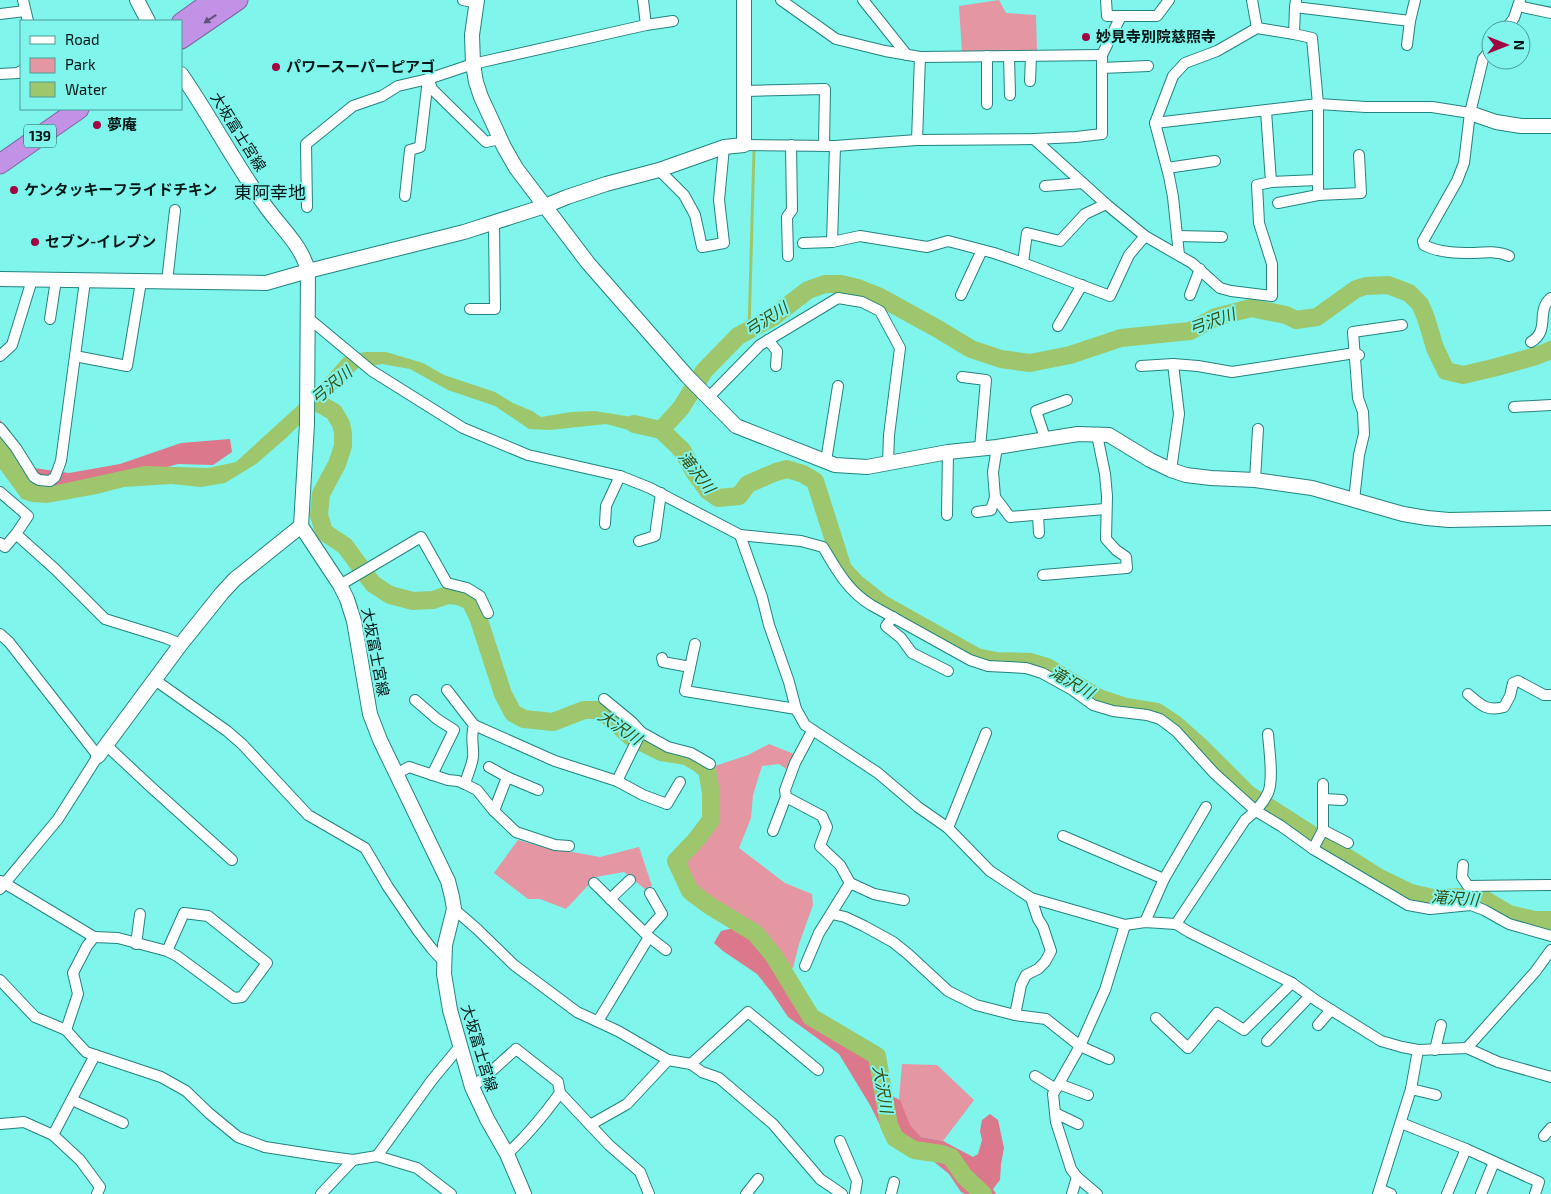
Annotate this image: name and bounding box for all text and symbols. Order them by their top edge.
one-way arrow [203,14,216,24]
legend [20,20,182,110]
north arrow [1481,20,1531,70]
place label: 妙見寺別院慈照寺 [1096,27,1216,45]
text: Road [65,30,100,48]
marker: 妙見寺別院慈照寺 [1080,31,1092,43]
text: N [1511,40,1528,50]
text: Park [65,55,96,73]
place label: パワースーパーピアゴ [286,57,435,75]
marker: パワースーパーピアゴ [270,61,282,73]
text: Water [65,80,107,98]
street label: 大坂富士宮線 [207,89,270,174]
place label: 夢庵 [107,115,137,133]
marker: 夢庵 [91,119,103,131]
road number: 139 [24,124,56,148]
place label: ケンタッキーフライドチキン [24,180,217,198]
district label: 東阿幸地 [234,181,306,203]
marker: ケンタッキーフライドチキン [8,184,20,196]
place label: セブン-イレブン [45,232,156,250]
marker: セブン-イレブン [29,236,41,248]
water label: 弓沢川 [740,296,793,340]
water label: 弓沢川 [1186,303,1240,338]
water label: 弓沢川 [306,361,357,407]
water label: 滝沢川 [675,447,721,498]
street label: 大坂富士宮線 [359,606,393,698]
water label: 滝沢川 [1047,661,1100,703]
water label: 大沢川 [595,705,647,749]
water label: 滝沢川 [1430,886,1482,909]
street label: 大坂富士宮線 [458,1002,502,1093]
water label: 大沢川 [870,1064,897,1116]

